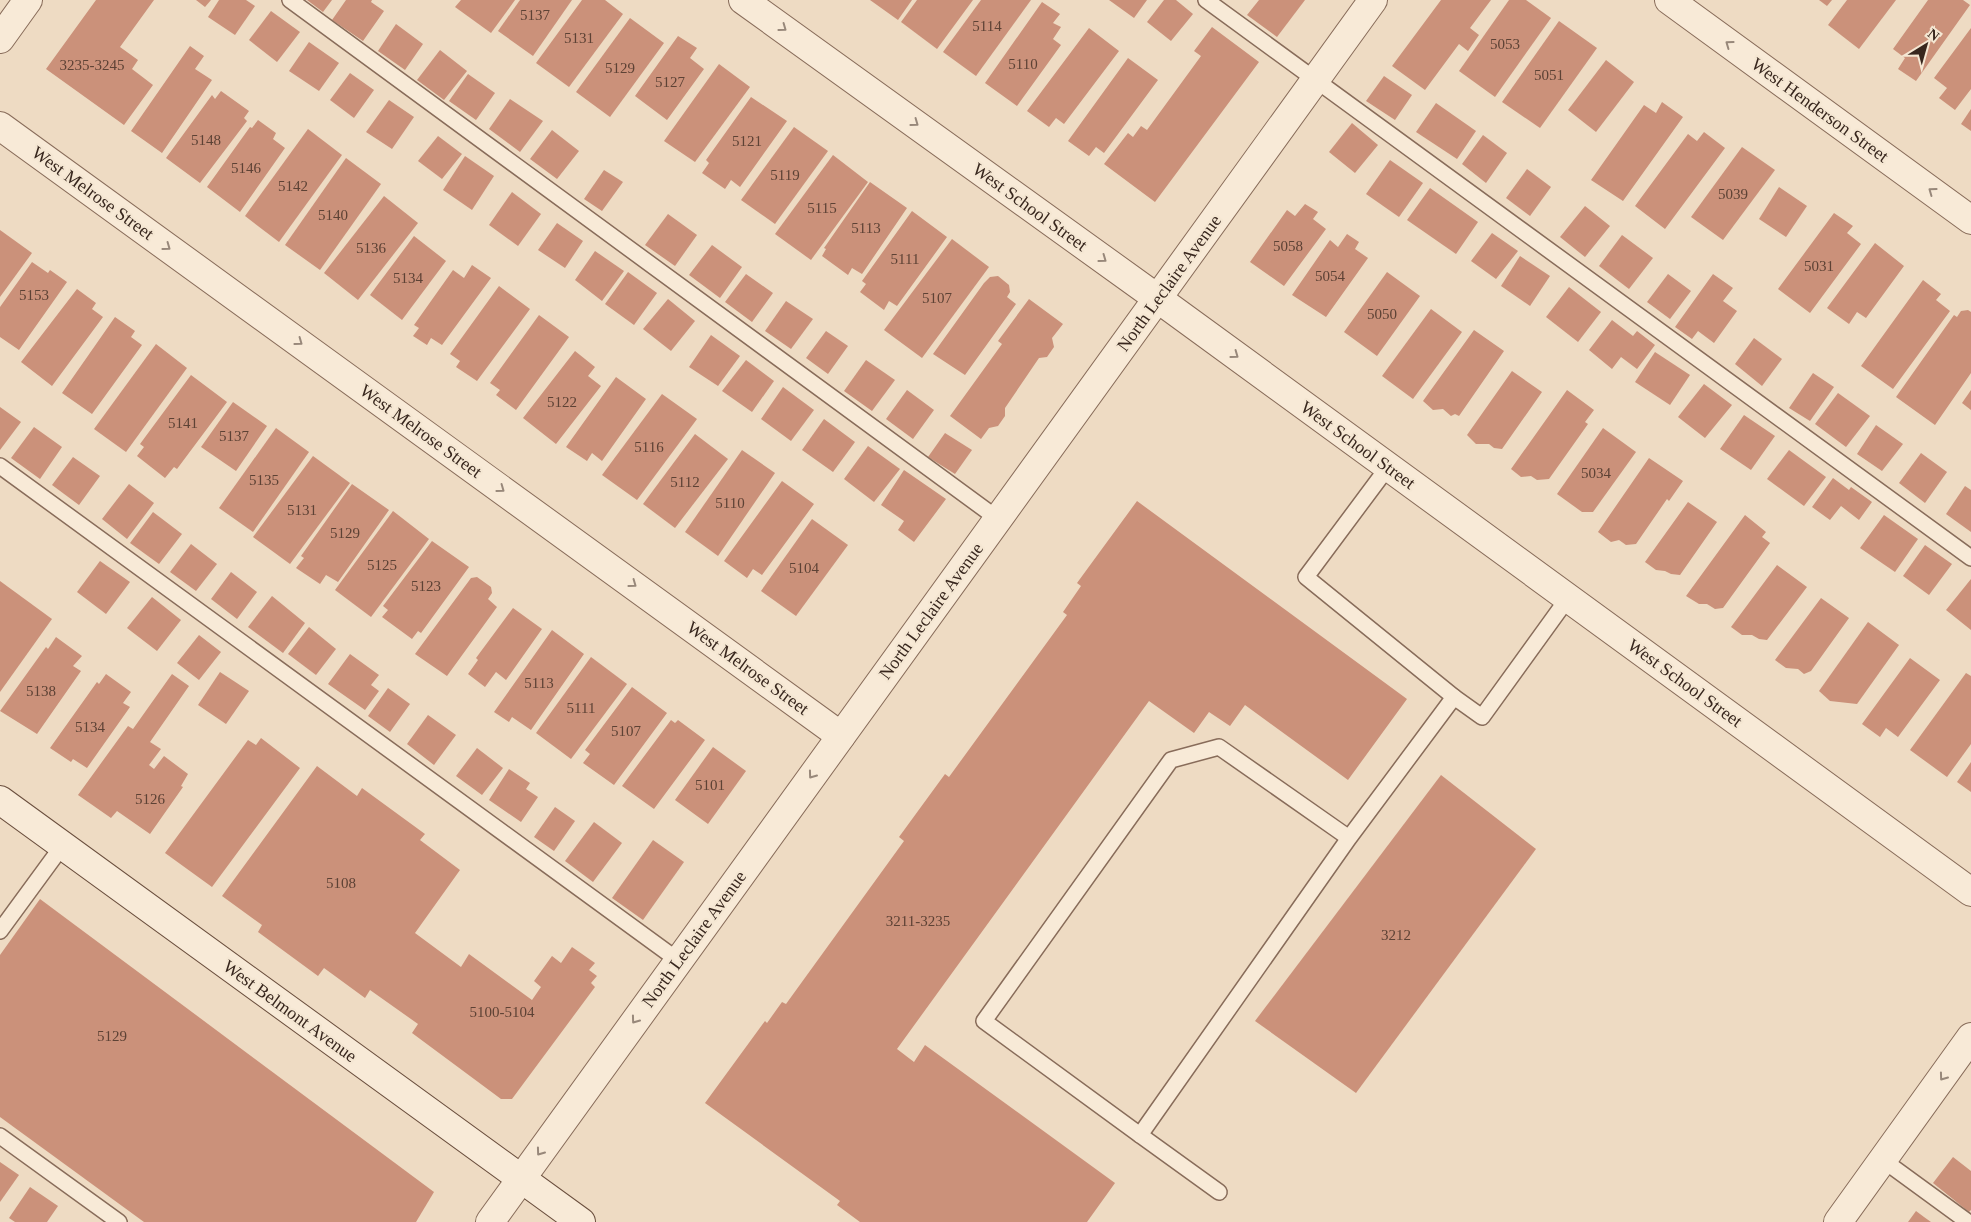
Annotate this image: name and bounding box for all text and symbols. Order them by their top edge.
house number: 5137 [520,7,551,23]
house number: 5114 [972,18,1002,34]
north arrow [1901,20,1951,70]
one-way arrow [777,23,786,31]
text: N [1925,26,1942,44]
house number: 5131 [564,30,594,46]
house number: 5053 [1490,36,1520,52]
one-way arrow [1726,41,1735,50]
street label: West Henderson Street [1748,54,1892,166]
house number: 5110 [1008,56,1038,72]
house number: 3235-3245 [60,57,125,73]
house number: 5129 [605,60,635,76]
house number: 5051 [1534,67,1564,83]
house number: 5127 [655,74,686,90]
one-way arrow [909,117,918,127]
house number: 5148 [191,132,221,148]
house number: 5121 [732,133,762,149]
street label: West Melrose Street [28,142,158,244]
street label: West School Street [969,159,1091,255]
house number: 5146 [231,160,262,176]
house number: 5119 [770,167,800,183]
house number: 5142 [278,178,308,194]
house number: 5039 [1718,186,1748,202]
one-way arrow [1928,188,1938,197]
house number: 5115 [807,200,837,216]
house number: 5140 [318,207,348,223]
street label: North Leclaire Avenue [1113,211,1225,355]
house number: 5113 [851,220,881,236]
house number: 5058 [1273,238,1303,254]
house number: 5136 [356,240,387,256]
one-way arrow [161,241,171,250]
house number: 5111 [891,251,919,267]
one-way arrow [1097,253,1107,262]
house number: 5031 [1804,258,1834,274]
house number: 5054 [1315,268,1346,284]
house number: 5134 [393,270,424,286]
house number: 5153 [19,287,49,303]
house number: 5107 [922,290,953,306]
house number: 5050 [1367,306,1397,322]
one-way arrow [293,336,302,345]
one-way arrow [1229,349,1239,358]
street label: West Melrose Street [356,380,486,482]
house number: 5122 [547,394,577,410]
street label: West School Street [1297,397,1419,493]
house number: 5141 [168,415,198,431]
house number: 5137 [219,428,250,444]
house number: 5116 [634,439,664,455]
house number: 5034 [1581,465,1612,481]
house number: 5135 [249,472,279,488]
house number: 5112 [670,474,700,490]
one-way arrow [495,483,505,492]
house number: 5110 [715,495,745,511]
house number: 5131 [287,502,317,518]
house number: 5129 [330,525,360,541]
street label: North Leclaire Avenue [875,539,987,683]
house number: 5125 [367,557,397,573]
house number: 5104 [789,560,820,576]
house number: 5123 [411,578,441,594]
one-way arrow [627,578,636,587]
street label: West Melrose Street [683,617,813,719]
street label: West School Street [1624,635,1746,731]
house number: 5113 [524,675,554,691]
house number: 5138 [26,683,56,699]
house number: 5111 [567,700,595,716]
house number: 5134 [75,719,106,735]
house number: 5107 [611,723,642,739]
one-way arrow [810,769,818,778]
house number: 5101 [695,777,725,793]
house number: 5126 [135,791,166,807]
street label: North Leclaire Avenue [638,867,750,1011]
house number: 5108 [326,875,356,891]
house number: 3211-3235 [886,913,950,929]
house number: 3212 [1381,927,1411,943]
street label: West Belmont Avenue [219,956,361,1066]
house number: 5100-5104 [470,1004,535,1020]
one-way arrow [632,1014,641,1024]
house number: 5129 [97,1028,127,1044]
one-way arrow [1940,1071,1949,1081]
one-way arrow [537,1146,546,1156]

